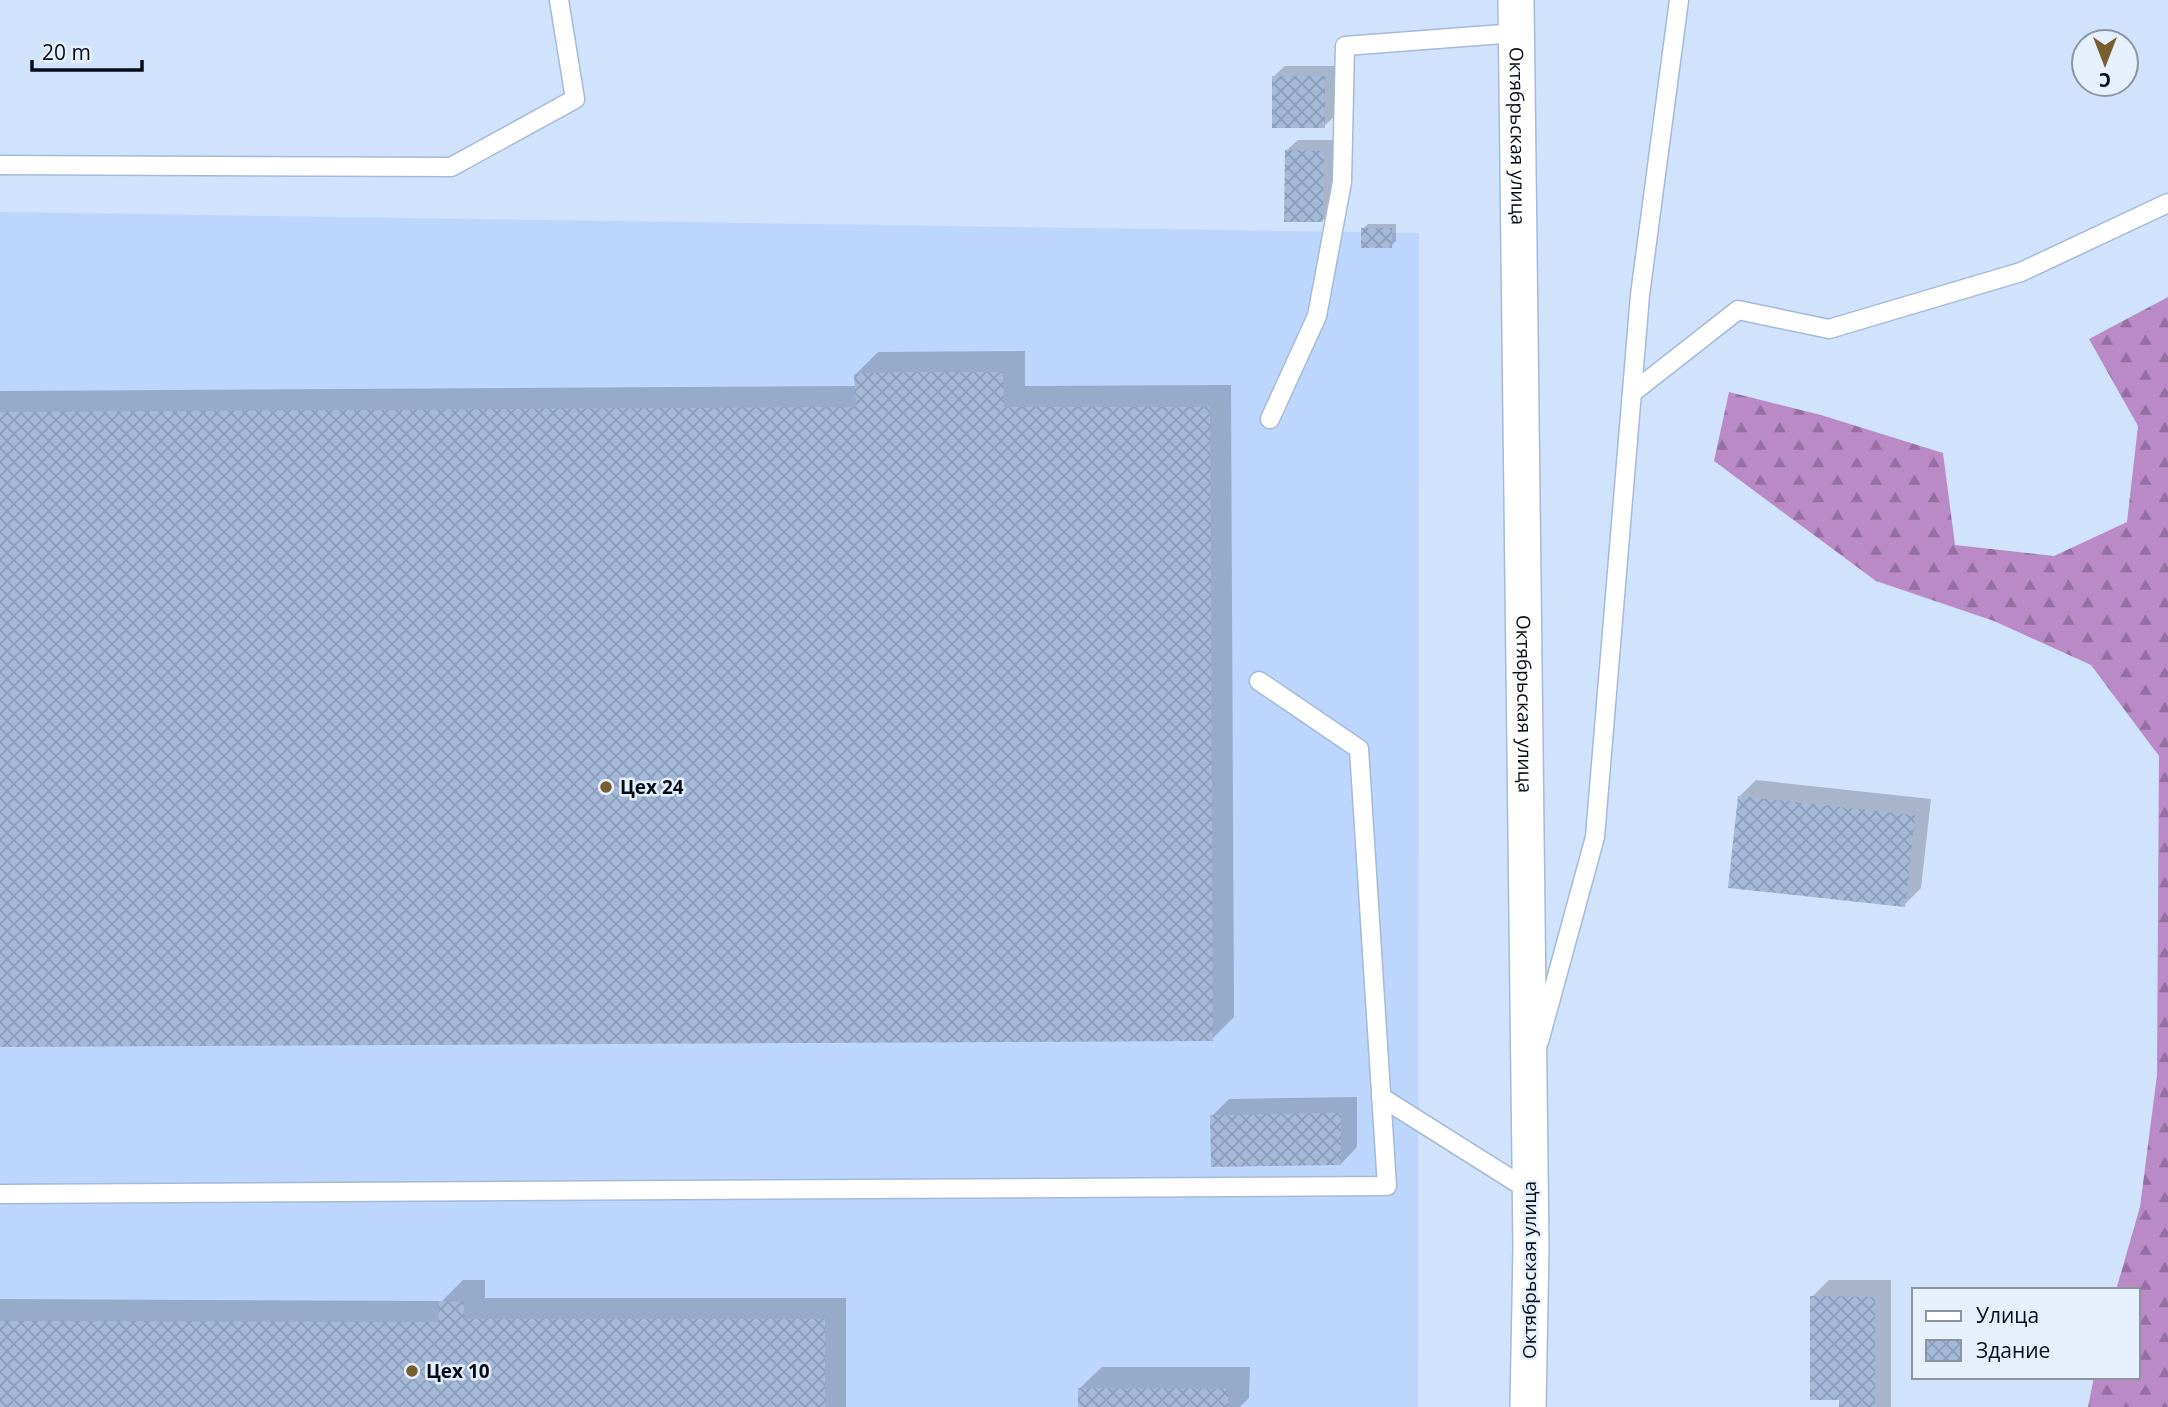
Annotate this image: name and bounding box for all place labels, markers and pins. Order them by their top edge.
place label: Цех 24 [620,774,684,800]
marker: Цех 24 [598,779,614,795]
place label: Цех 10 [426,1358,490,1384]
marker: Цех 10 [404,1363,420,1379]

